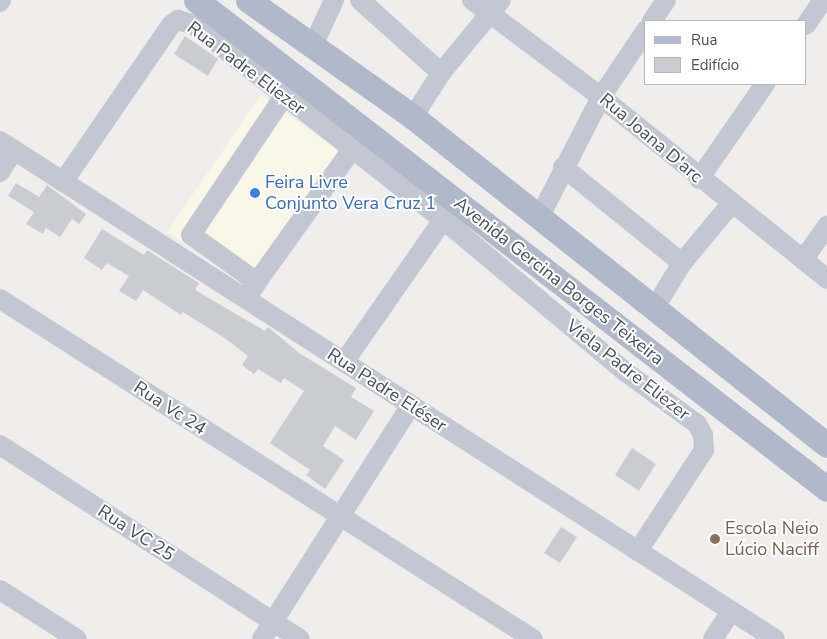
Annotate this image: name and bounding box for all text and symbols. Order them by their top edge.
street label: Rua Padre Eliezer [183,17,309,119]
legend [644,20,807,85]
text: Rua [691,30,717,50]
text: Edifício [691,55,739,75]
street label: Rua Joana D'arc [595,89,707,187]
place label: Feira Livre Conjunto Vera Cruz 1 [265,172,436,214]
marker: Feira Livre Conjunto Vera Cruz 1 [249,187,261,199]
street label: Avenida Gercina Borges Teixeira [450,192,668,370]
street label: Viela Padre Eliezer [562,315,694,425]
street label: Rua Padre Eléser [323,343,451,437]
street label: Rua Vc 24 [130,377,210,439]
street label: Rua VC 25 [94,500,178,566]
place label: Escola Neio Lúcio Naciff [725,518,819,560]
marker: Escola Neio Lúcio Naciff [709,533,721,545]

